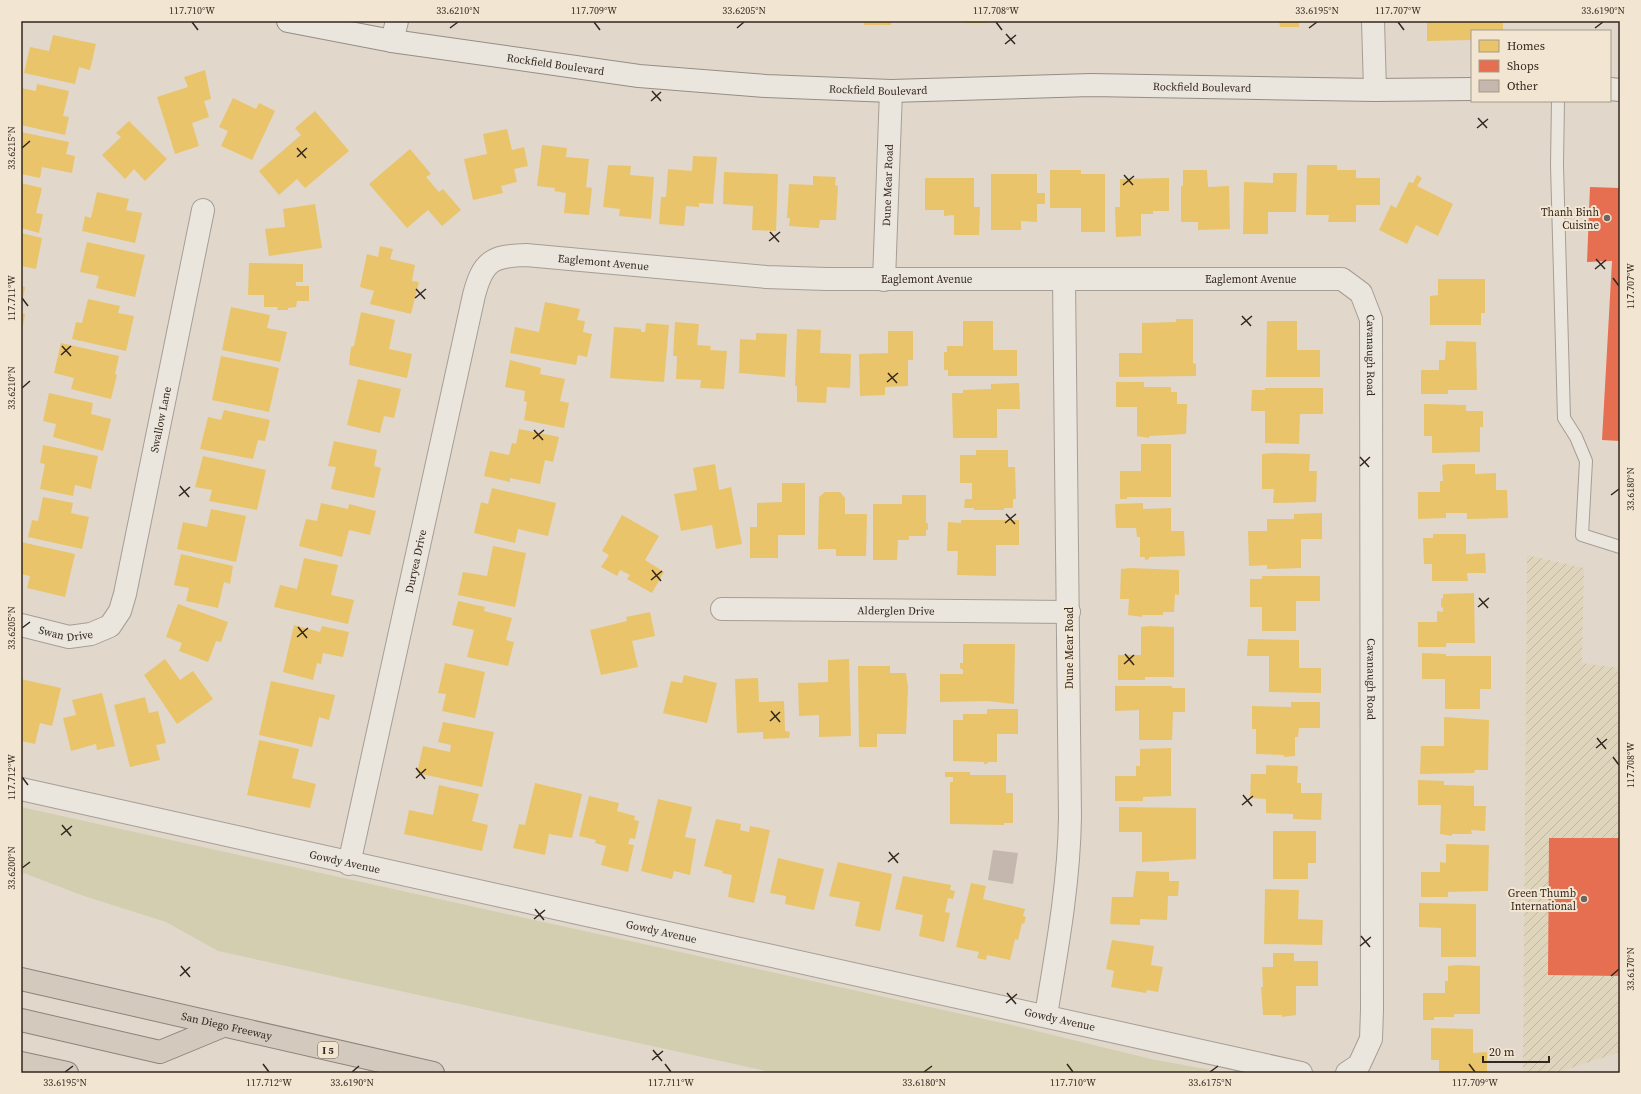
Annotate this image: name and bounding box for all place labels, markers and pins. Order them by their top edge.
place label: Thanh Binh Cuisine [1541,205,1599,233]
marker: Thanh Binh Cuisine [1602,213,1612,223]
place label: Green Thumb International [1508,886,1576,914]
marker: Green Thumb International [1579,894,1589,904]

